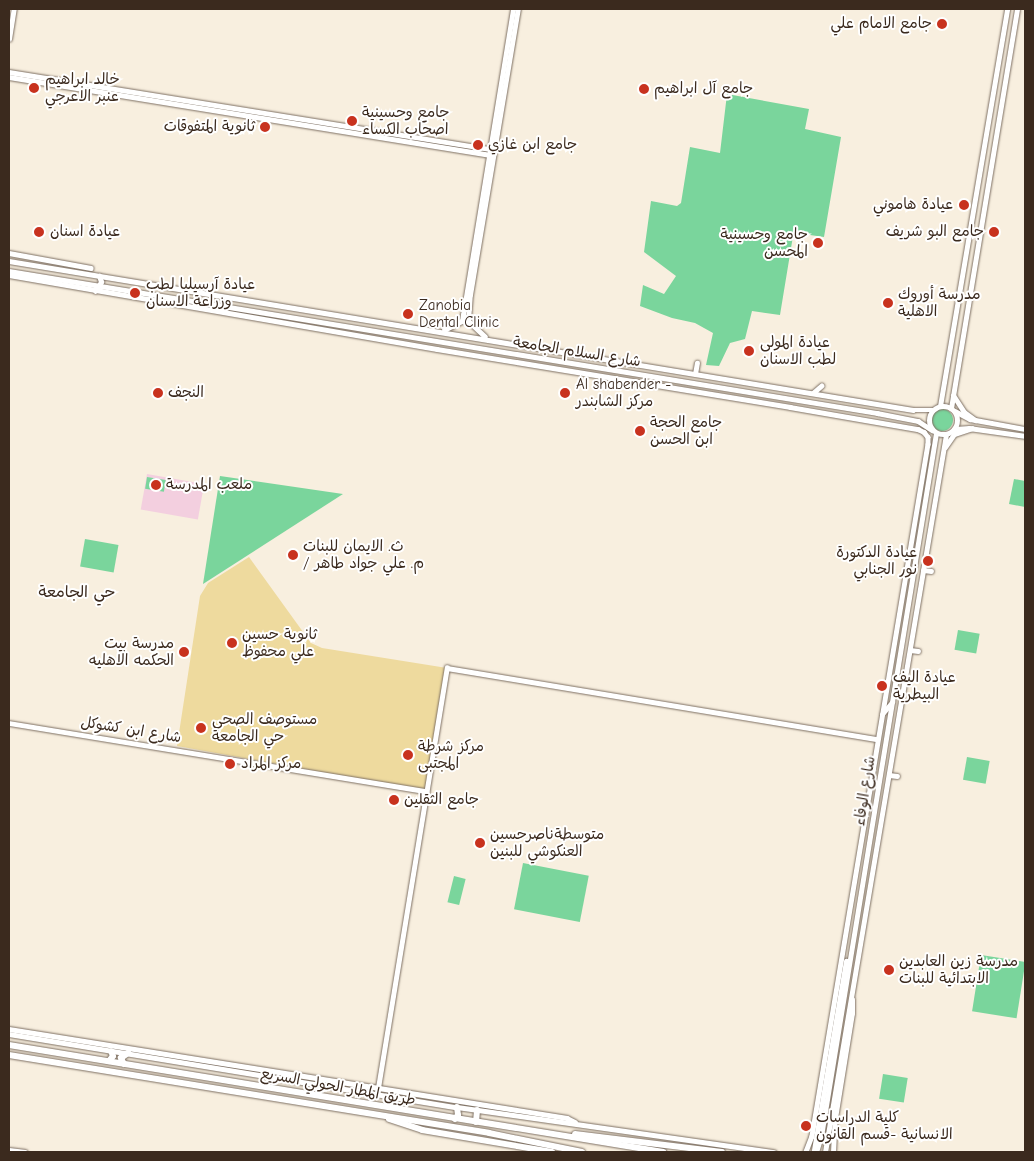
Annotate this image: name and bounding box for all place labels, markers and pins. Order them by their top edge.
place label: جامع الامام علي [830,15,932,33]
marker: جامع الامام علي [936,18,948,30]
place label: خالد ابراهيم عنبر الاعرجي [45,70,120,105]
place label: جامع آل ابراهيم [654,80,753,98]
marker: خالد ابراهيم عنبر الاعرجي [27,81,41,95]
marker: جامع آل ابراهيم [638,83,650,95]
place label: جامع وحسينية اصحاب الكساء [362,103,450,138]
marker: جامع وحسينية اصحاب الكساء [346,115,358,127]
place label: ثانوية المتفوقات [164,118,255,136]
marker: ثانوية المتفوقات [259,121,271,133]
place label: جامع ابن غازي [488,136,577,154]
marker: جامع ابن غازي [472,139,484,151]
place label: عيادة هاموني [873,196,953,214]
marker: عيادة هاموني [957,198,971,212]
place label: عيادة اسنان [50,223,120,241]
place label: جامع البو شريف [886,223,984,241]
marker: عيادة اسنان [32,225,46,239]
place label: جامع وحسينية المحسن [720,225,808,260]
marker: جامع البو شريف [988,226,1000,238]
marker: جامع وحسينية المحسن [812,237,824,249]
place label: عيادة آرسيليا لطب وزراعة الاسنان [146,275,255,310]
place label: مدرسة أوروك الاهلية [898,285,980,320]
marker: عيادة آرسيليا لطب وزراعة الاسنان [128,286,142,300]
place label: Zanobia Dental Clinic [419,296,499,331]
marker: مدرسة أوروك الاهلية [882,297,894,309]
marker: Zanobia Dental Clinic [401,307,415,321]
place label: عيادة المولى لطب الاسنان [760,333,836,368]
marker: عيادة المولى لطب الاسنان [742,344,756,358]
place label: Al shabender - مركز الشابندر [576,375,671,410]
place label: النجف [168,384,204,402]
marker: Al shabender - مركز الشابندر [558,386,572,400]
marker: النجف [152,387,164,399]
place label: جامع الحجة ابن الحسن [650,413,722,448]
marker: جامع الحجة ابن الحسن [634,425,646,437]
place label: ملعب المدرسة [166,476,252,494]
marker: ملعب المدرسة [150,479,162,491]
place label: ث. الايمان للبنات / م. علي جواد طاهر [303,537,424,572]
place label: عيادة الدكتورة نور الجنابي [836,543,917,578]
marker: ث. الايمان للبنات / م. علي جواد طاهر [287,549,299,561]
marker: عيادة الدكتورة نور الجنابي [921,554,935,568]
place label: ثانوية حسين علي محفوظ [242,625,317,660]
place label: مدرسة بيت الحكمه الاهليه [89,634,174,669]
marker: ثانوية حسين علي محفوظ [226,637,238,649]
marker: مدرسة بيت الحكمه الاهليه [178,646,190,658]
place label: عيادة اليف البيطرية [893,668,956,703]
marker: عيادة اليف البيطرية [875,679,889,693]
place label: مستوصف الصحي حي الجامعة [212,710,317,745]
marker: مستوصف الصحي حي الجامعة [194,721,208,735]
place label: مركز شرطة المجتبى [418,737,484,772]
marker: مركز شرطة المجتبى [402,749,414,761]
place label: مركز المراد [241,755,301,773]
marker: مركز المراد [223,757,237,771]
place label: جامع الثقلين [404,791,479,809]
marker: جامع الثقلين [388,794,400,806]
place label: متوسطةناصرحسين العنكوشي للبنين [490,825,604,860]
marker: متوسطةناصرحسين العنكوشي للبنين [474,837,486,849]
place label: مدرسة زين العابدين الابتدائية للبنات [899,952,1018,987]
marker: مدرسة زين العابدين الابتدائية للبنات [883,964,895,976]
place label: كلية الدراسات الانسانية -قسم القانون [816,1108,953,1143]
marker: كلية الدراسات الانسانية -قسم القانون [800,1120,812,1132]

